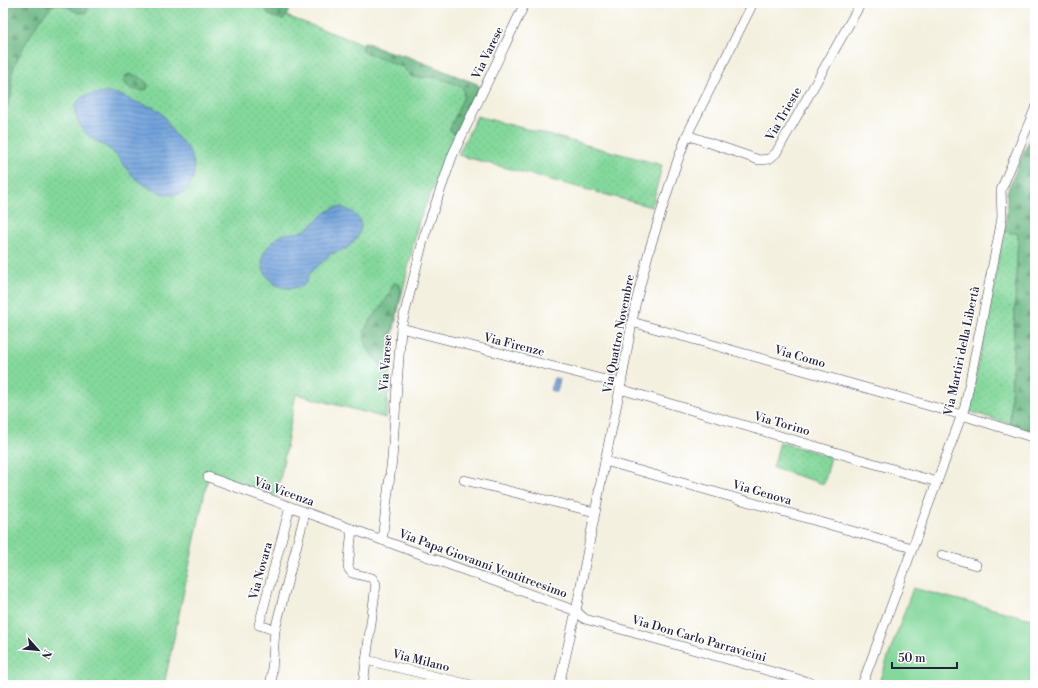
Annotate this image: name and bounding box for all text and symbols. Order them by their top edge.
street label: Via Varese [468,24,507,83]
street label: Via Trieste [762,85,805,144]
street label: Via Quattro Novembre [600,273,638,396]
street label: Via Martiri della Libertà [941,284,983,418]
street label: Via Firenze [481,330,546,360]
street label: Via Varese [376,334,395,393]
street label: Via Como [772,342,828,372]
street label: Via Torino [751,409,812,439]
street label: Via Vicenza [251,474,317,510]
street label: Via Genova [730,477,794,509]
street label: Via Papa Giovanni Ventitreesimo [396,526,570,602]
street label: Via Novara [246,540,276,602]
street label: Via Don Carlo Parravicini [629,612,768,665]
north arrow [18,630,58,670]
scale bar [892,644,957,670]
street label: Via Milano [390,646,451,675]
text: N [38,647,54,661]
text: 50 m [898,651,926,666]

